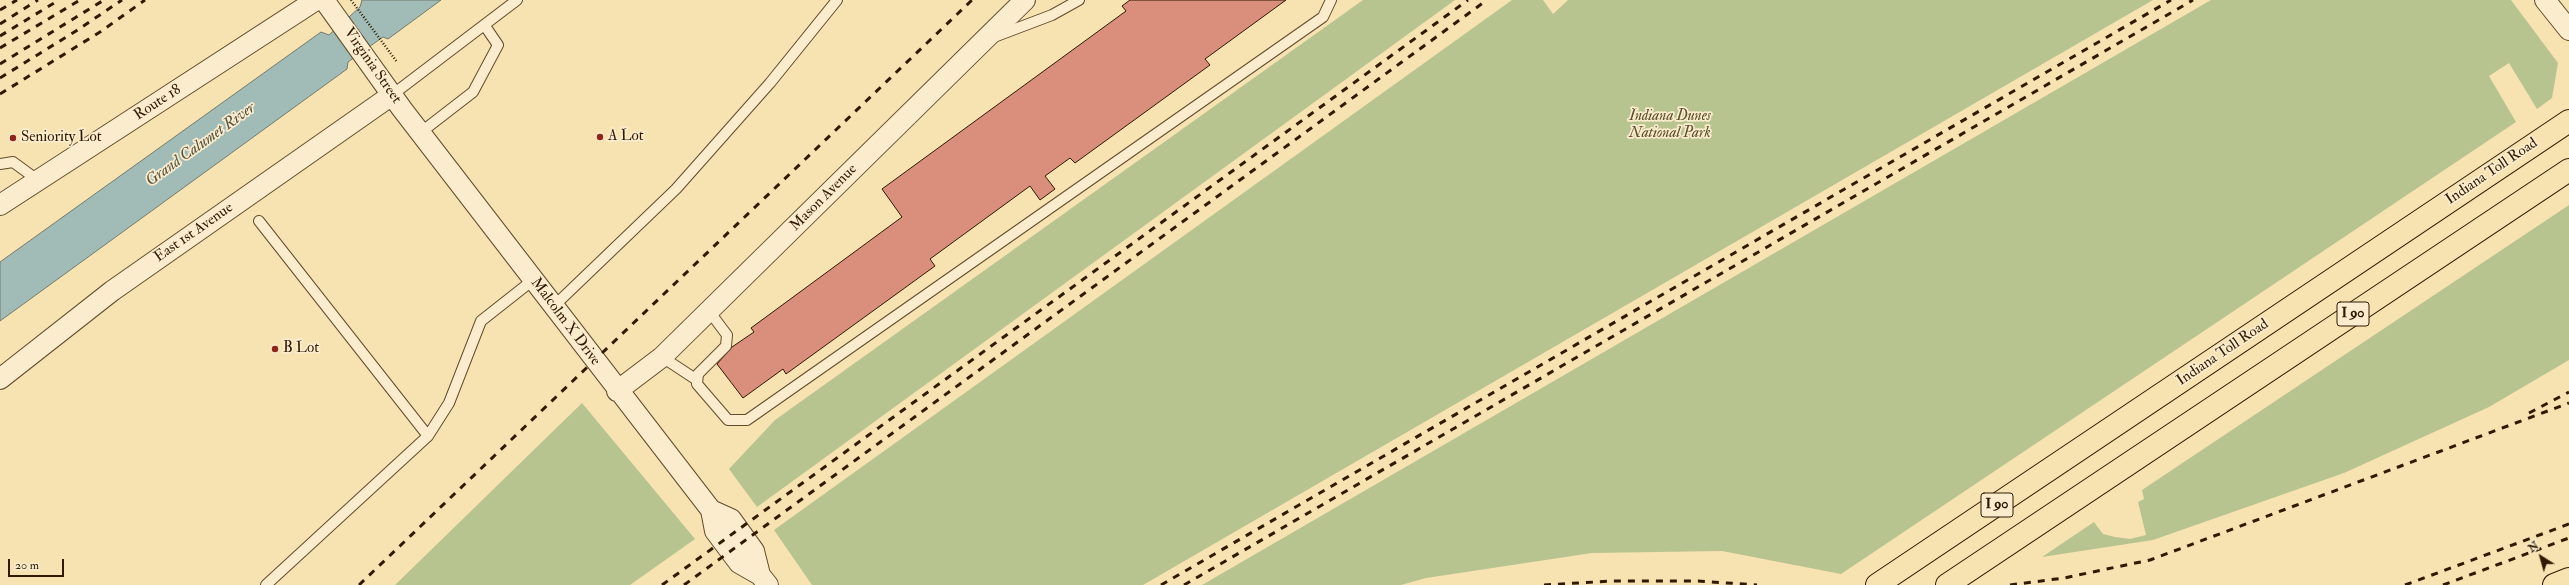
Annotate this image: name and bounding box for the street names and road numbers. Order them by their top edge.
street label: Virginia Street [339,25,405,107]
street label: Route 18 [131,81,185,125]
street label: Indiana Toll Road [2443,135,2541,209]
street label: Mason Avenue [787,161,861,235]
street label: East 1st Avenue [151,199,237,267]
street label: Malcolm X Drive [526,275,604,369]
road number: I 90 [2337,302,2369,326]
street label: Indiana Toll Road [2174,316,2272,390]
road number: I 90 [1981,493,2013,517]

